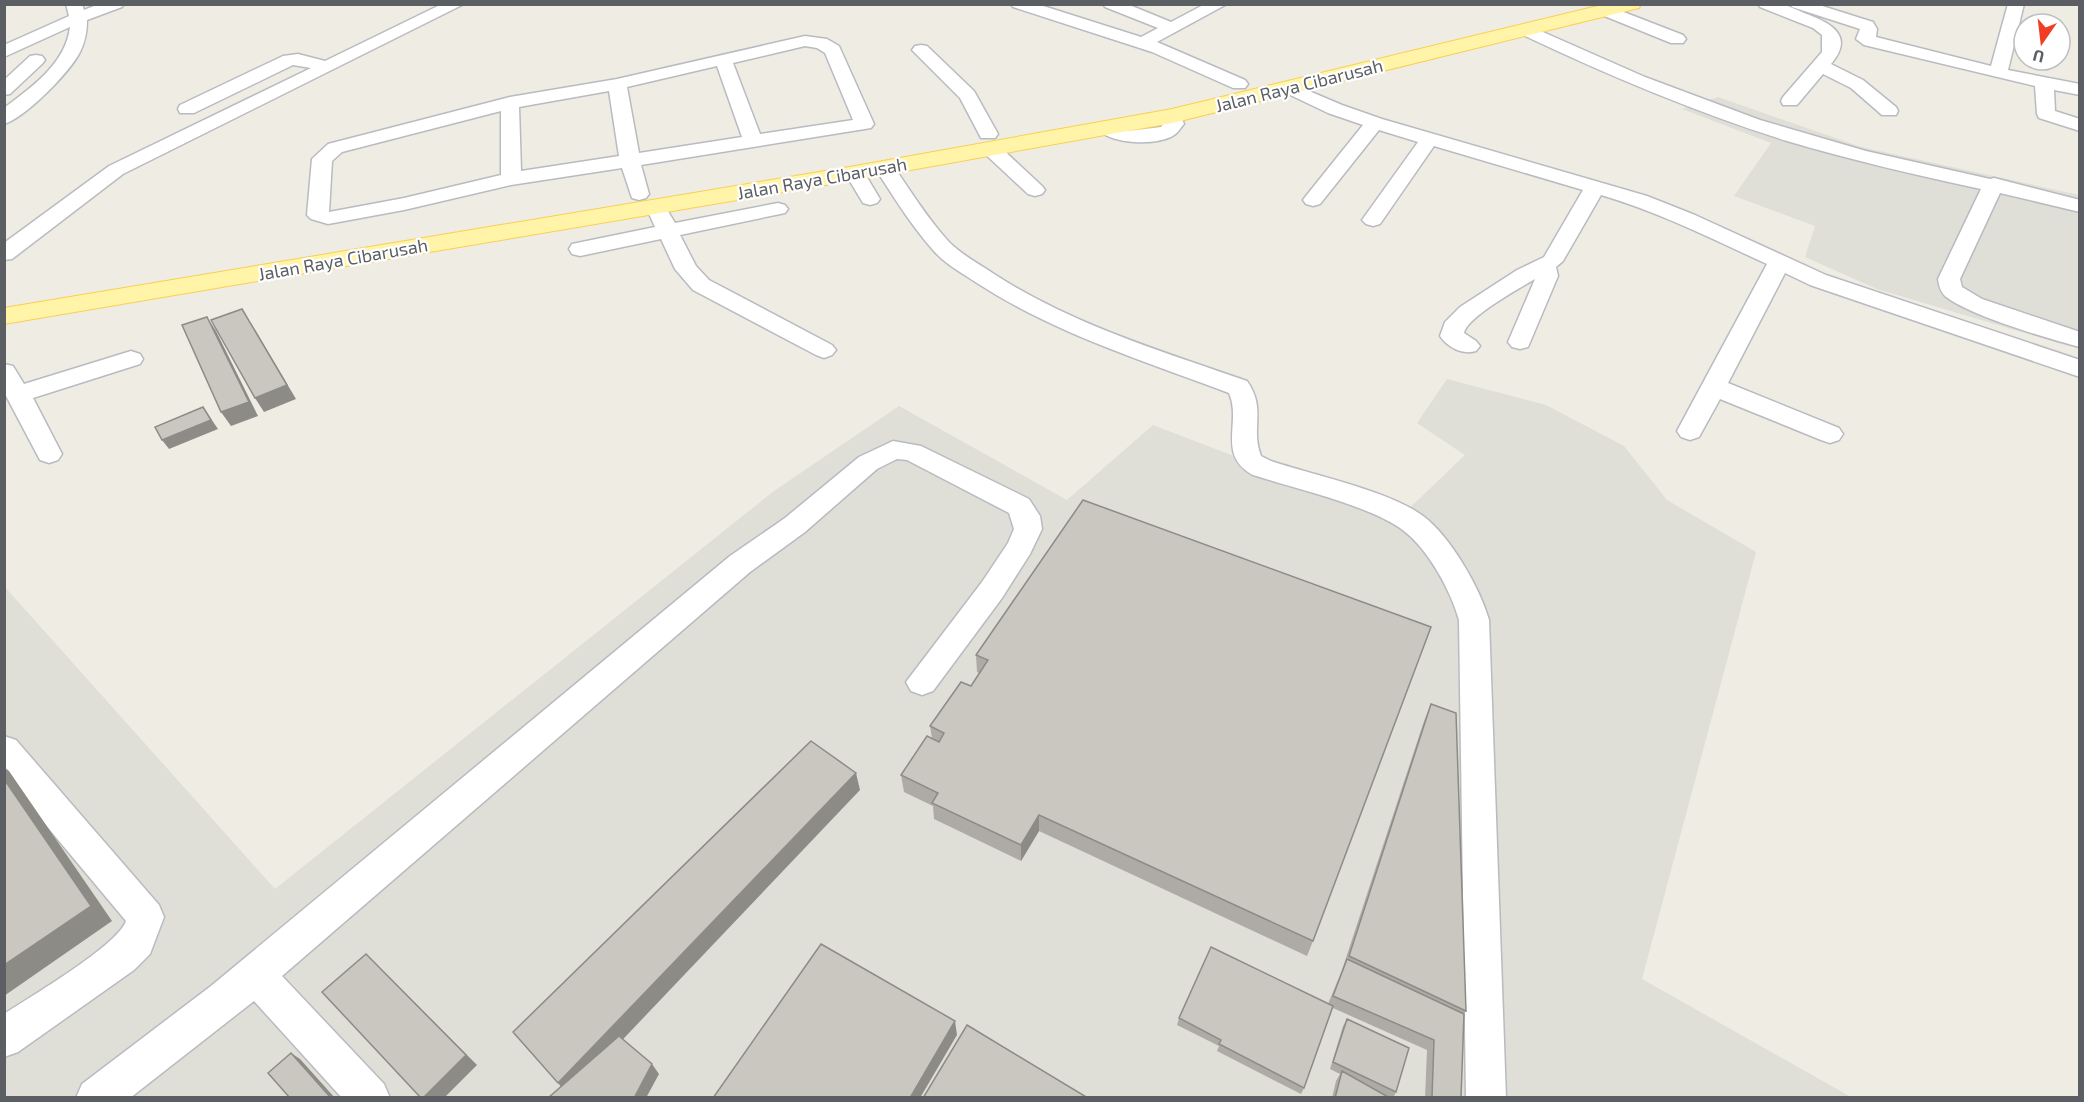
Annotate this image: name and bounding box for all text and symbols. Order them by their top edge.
north arrow [2012,12,2072,72]
text: U [2031,46,2046,68]
street label: Jalan Raya Cibarusah [1213,54,1385,116]
street label: Jalan Raya Cibarusah [735,152,909,204]
street label: Jalan Raya Cibarusah [256,233,430,285]

